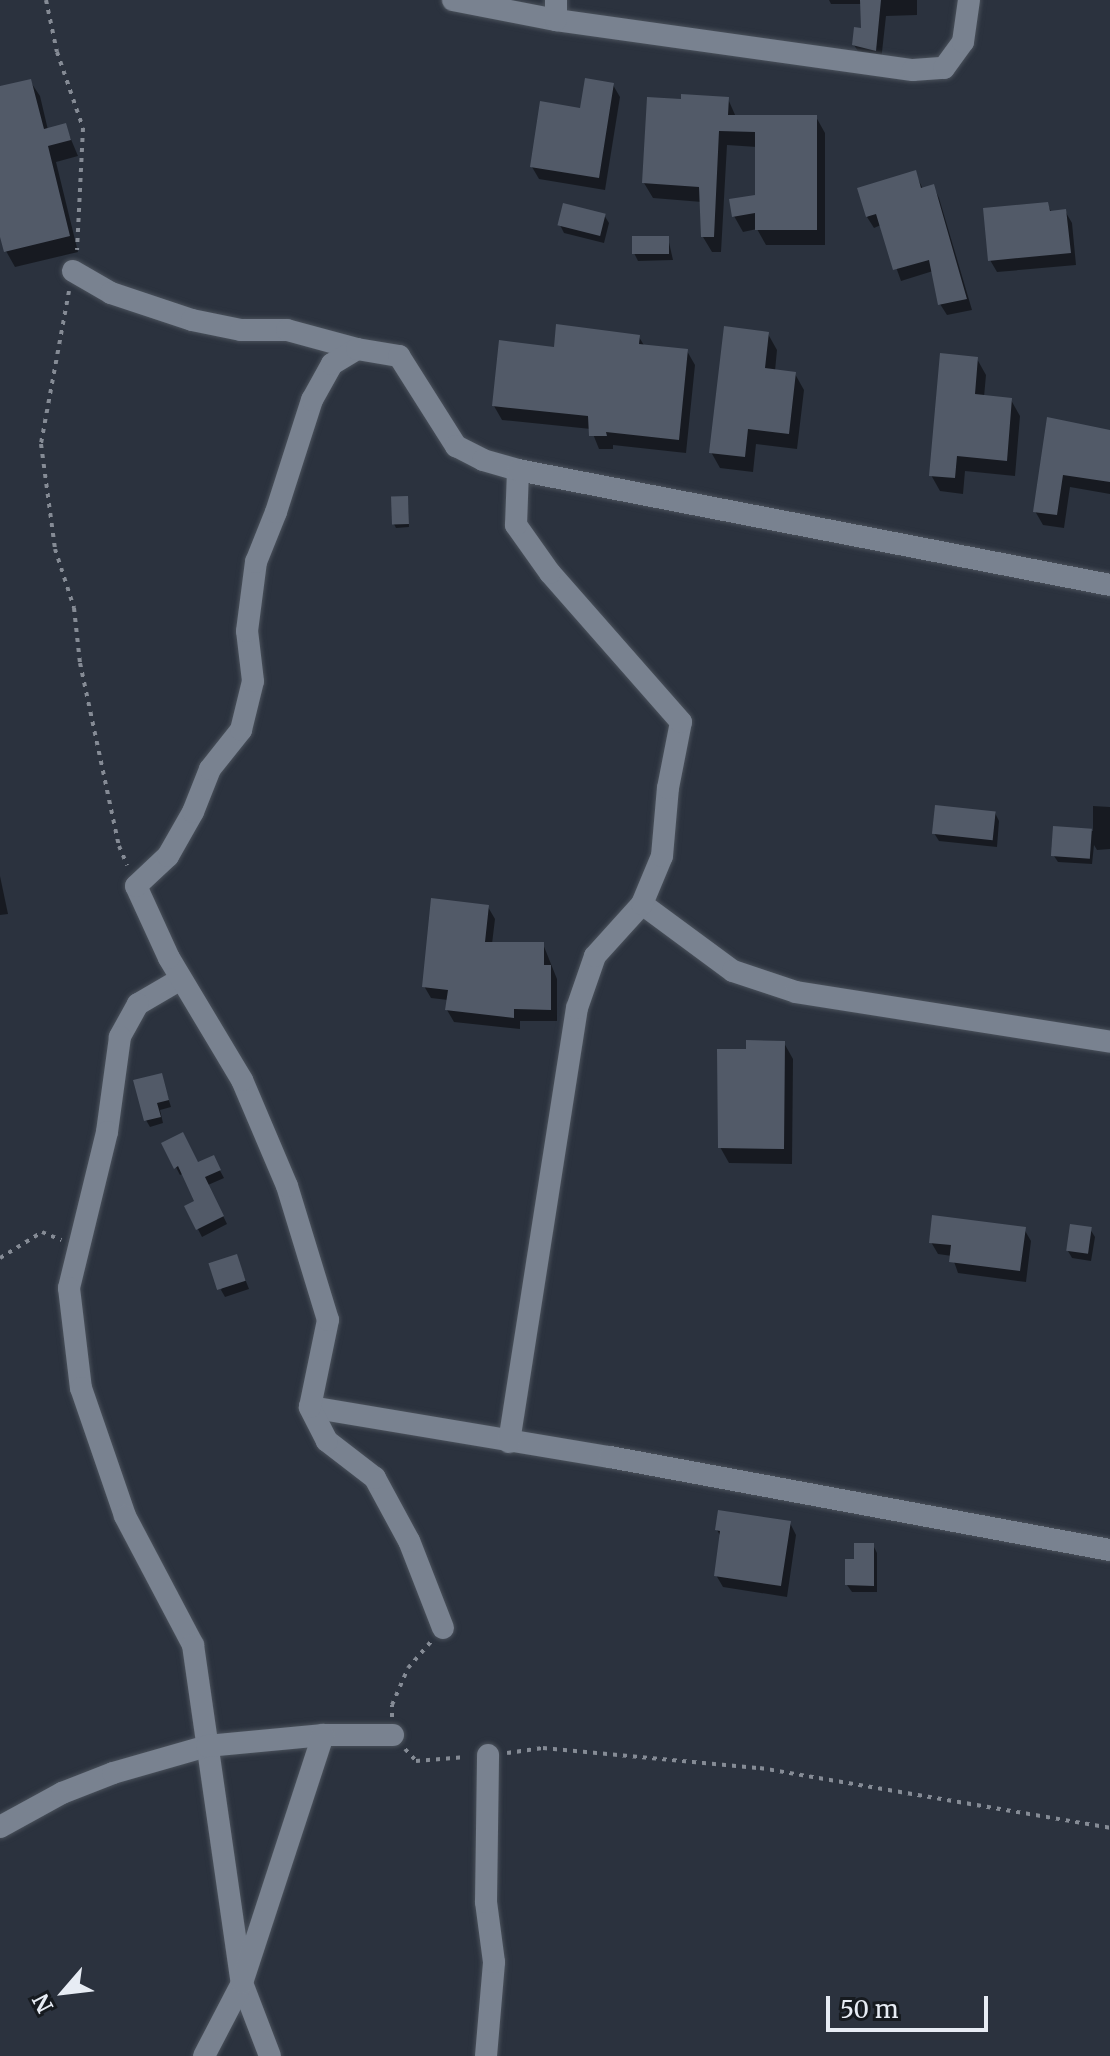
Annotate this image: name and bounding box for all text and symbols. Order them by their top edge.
north arrow [24,1952,104,2032]
scale bar [830,1980,992,2030]
text: N [26,1989,59,2018]
text: 50 m [840,1994,899,2025]

